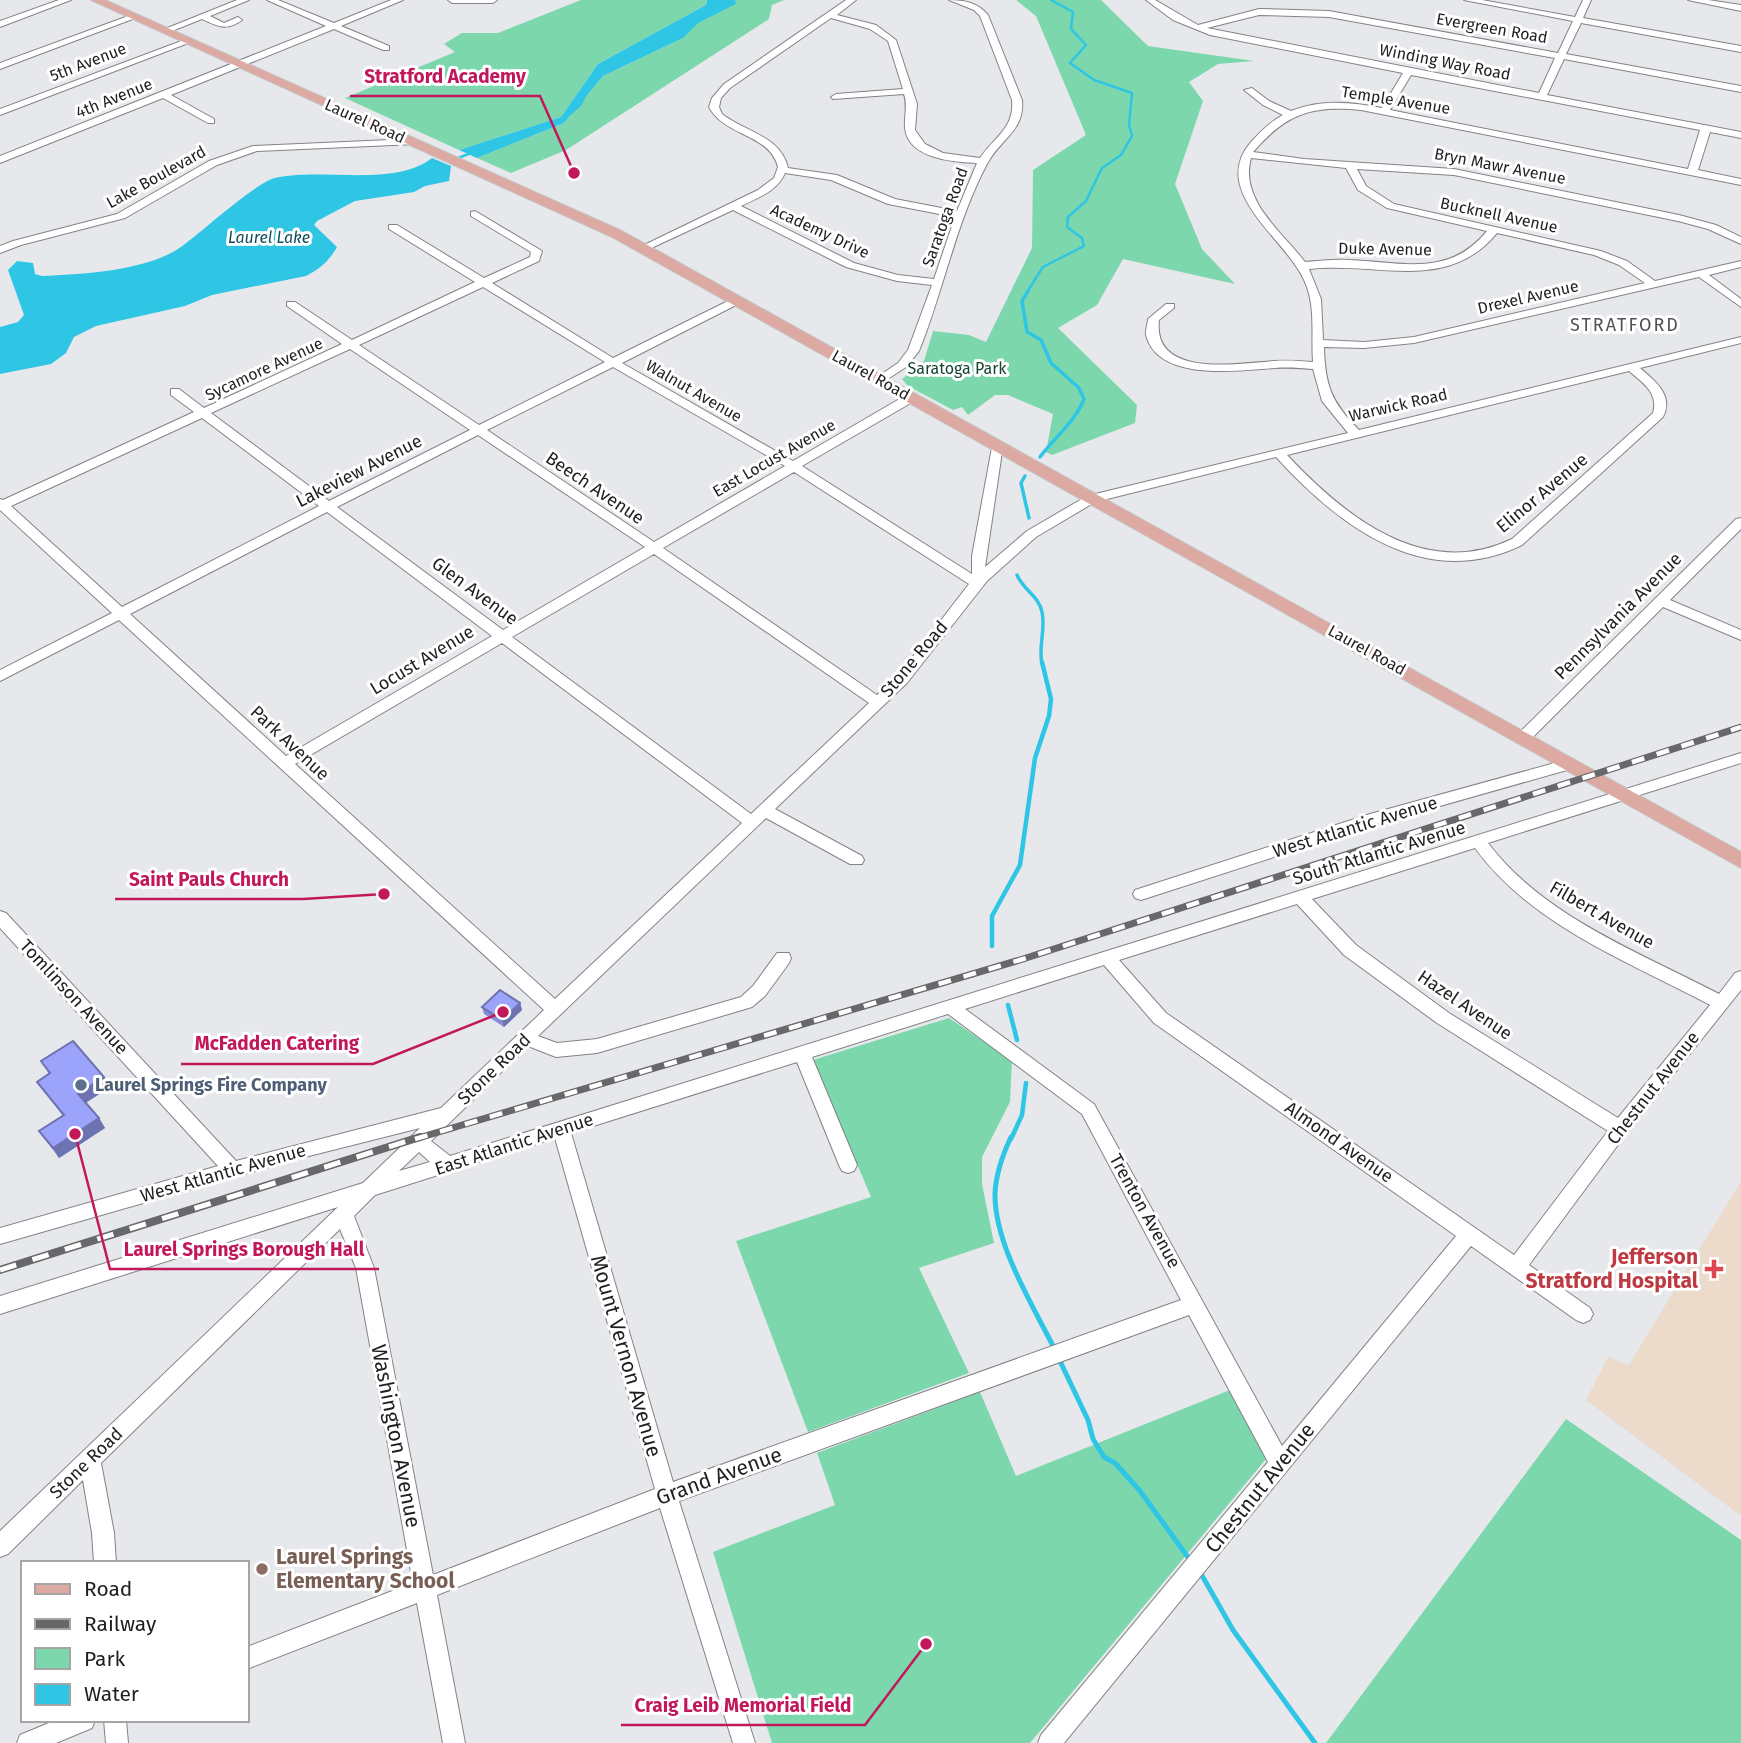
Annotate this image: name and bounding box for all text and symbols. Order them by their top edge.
street label: Evergreen Road [1435,9,1549,47]
street label: 5th Avenue [47,39,129,85]
street label: Winding Way Road [1378,40,1512,84]
callout: Stratford Academy [350,56,540,96]
text: Stratford Academy [364,65,526,88]
street label: 4th Avenue [73,74,155,122]
street label: Temple Avenue [1340,82,1452,118]
street label: Laurel Road [322,95,408,147]
street label: Lake Boulevard [103,142,209,212]
street label: Bryn Mawr Avenue [1433,144,1567,188]
street label: Saratoga Road [918,165,972,269]
street label: Bucknell Avenue [1438,193,1560,237]
street label: Academy Drive [768,200,872,262]
water label: Laurel Lake [228,228,310,247]
street label: Duke Avenue [1338,239,1432,259]
street label: Drexel Avenue [1476,276,1580,318]
district label: STRATFORD [1570,314,1680,336]
street label: Sycamore Avenue [202,333,326,405]
street label: Laurel Road [829,346,913,404]
street label: Walnut Avenue [643,356,745,426]
park label: Saratoga Park [907,359,1007,378]
street label: Warwick Road [1347,384,1449,426]
street label: East Locust Avenue [709,415,839,501]
street label: Lakeview Avenue [292,430,426,512]
street label: Beech Avenue [541,447,649,529]
street label: Elinor Avenue [1492,448,1592,538]
street label: Pennsylvania Avenue [1550,548,1686,684]
street label: Glen Avenue [428,552,522,630]
street label: Stone Road [876,616,952,702]
street label: Locust Avenue [366,620,478,700]
street label: Laurel Road [1325,621,1409,679]
street label: Park Avenue [246,701,334,785]
street label: West Atlantic Avenue [1270,791,1440,863]
street label: South Atlantic Avenue [1290,816,1468,890]
callout: Saint Pauls Church [115,859,303,899]
text: Saint Pauls Church [129,868,289,891]
street label: Filbert Avenue [1546,876,1658,954]
street label: Tomlinson Avenue [15,935,133,1059]
street label: Hazel Avenue [1414,965,1516,1045]
callout: McFadden Catering [181,1024,373,1064]
street label: Chestnut Avenue [1602,1027,1704,1149]
street label: Stone Road [453,1029,535,1109]
text: McFadden Catering [195,1032,360,1055]
place label: Laurel Springs Fire Company [95,1074,327,1096]
marker: Laurel Springs Fire Company [73,1077,89,1093]
street label: Almond Avenue [1281,1096,1397,1188]
street label: East Atlantic Avenue [432,1108,596,1180]
street label: West Atlantic Avenue [138,1139,308,1207]
street label: Trenton Avenue [1105,1150,1185,1272]
callout: Laurel Springs Borough Hall [110,1229,379,1269]
text: Laurel Springs Borough Hall [124,1238,365,1261]
place label: Jefferson Stratford Hospital [1525,1244,1699,1294]
street label: Mount Vernon Avenue [585,1252,667,1460]
marker: Jefferson Stratford Hospital [1704,1259,1724,1279]
street label: Washington Avenue [365,1342,427,1530]
street label: Chestnut Avenue [1200,1418,1320,1558]
street label: Stone Road [45,1423,127,1503]
street label: Grand Avenue [652,1441,786,1511]
place label: Laurel Springs Elementary School [276,1544,455,1594]
legend [21,1561,248,1722]
marker: Laurel Springs Elementary School [254,1561,270,1577]
text: Road [84,1576,132,1602]
text: Railway [84,1611,157,1637]
text: Park [84,1646,126,1672]
text: Water [84,1681,139,1707]
callout: Craig Leib Memorial Field [621,1685,865,1725]
text: Craig Leib Memorial Field [635,1694,851,1717]

